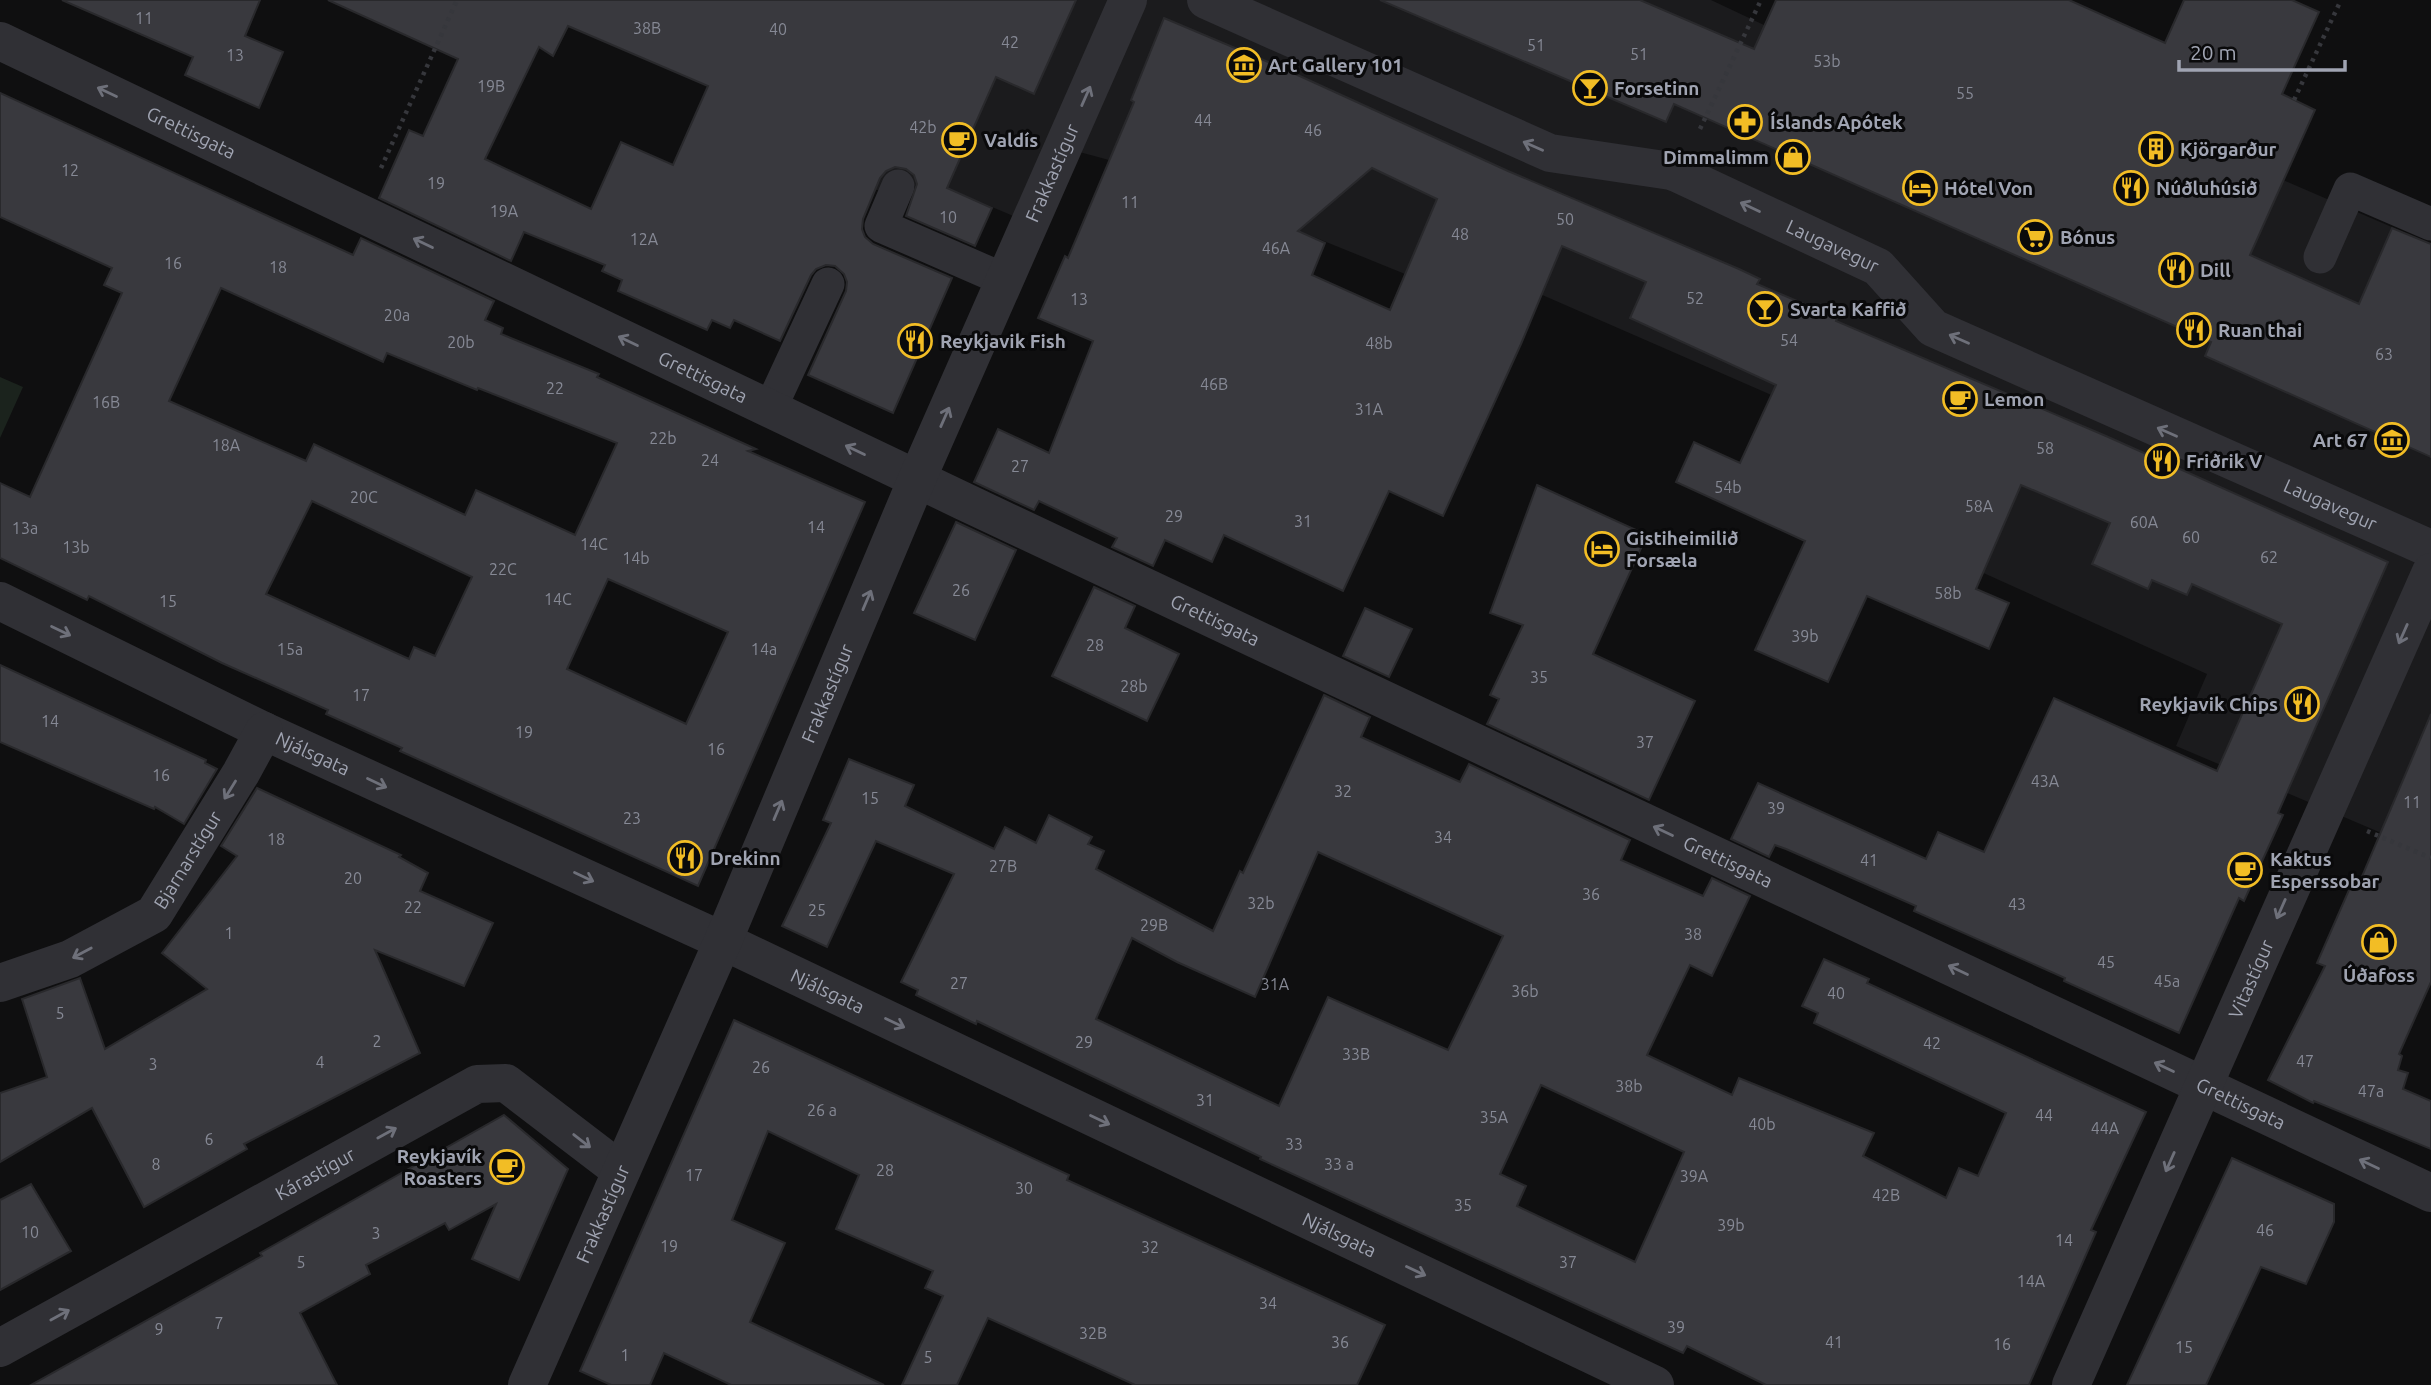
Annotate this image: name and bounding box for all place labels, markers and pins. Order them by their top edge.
museum icon: Art Gallery 101 [1225,46,1263,84]
place label: Art Gallery 101 [1268,54,1403,76]
bar icon: Forsetinn [1571,69,1609,107]
place label: Forsetinn [1614,77,1699,99]
pharmacy icon: Íslands Apótek [1726,103,1764,141]
place label: Íslands Apótek [1770,111,1903,133]
cafe icon: Valdís [940,121,978,159]
place label: Valdís [984,129,1038,151]
building icon: Kjörgarður [2137,130,2175,168]
shop icon: Dimmalimm [1774,138,1812,176]
place label: Kjörgarður [2180,138,2277,160]
place label: Dimmalimm [1663,146,1769,168]
hotel icon: Hótel Von [1901,169,1939,207]
restaurant icon: Núðluhúsið [2112,169,2150,207]
place label: Hótel Von [1944,177,2033,199]
place label: Núðluhúsið [2156,177,2257,199]
supermarket icon: Bónus [2016,218,2054,256]
place label: Bónus [2060,226,2115,248]
restaurant icon: Dill [2157,251,2195,289]
place label: Dill [2200,259,2231,281]
bar icon: Svarta Kaffið [1746,290,1784,328]
place label: Svarta Kaffið [1790,298,1906,320]
restaurant icon: Ruan thai [2175,311,2213,349]
place label: Ruan thai [2218,319,2302,341]
restaurant icon: Reykjavik Fish [896,322,934,360]
place label: Reykjavik Fish [940,330,1066,352]
cafe icon: Lemon [1941,380,1979,418]
place label: Lemon [1984,388,2044,410]
museum icon: Art 67 [2373,421,2411,459]
place label: Art 67 [2313,429,2368,451]
restaurant icon: Friðrik V [2143,442,2181,480]
place label: Friðrik V [2186,450,2263,472]
place label: Gistiheimilið Forsæla [1626,527,1738,571]
hotel icon: Gistiheimilið Forsæla [1583,530,1621,568]
restaurant icon: Reykjavik Chips [2283,685,2321,723]
place label: Reykjavik Chips [2139,693,2278,715]
restaurant icon: Drekinn [666,839,704,877]
place label: Drekinn [710,847,781,869]
place label: Kaktus Esperssobar [2270,848,2379,892]
cafe icon: Kaktus Esperssobar [2226,851,2264,889]
shop icon: Úðafoss [2360,923,2398,961]
place label: Úðafoss [2343,964,2415,986]
place label: Reykjavík Roasters [397,1145,482,1189]
cafe icon: Reykjavík Roasters [488,1148,526,1186]

